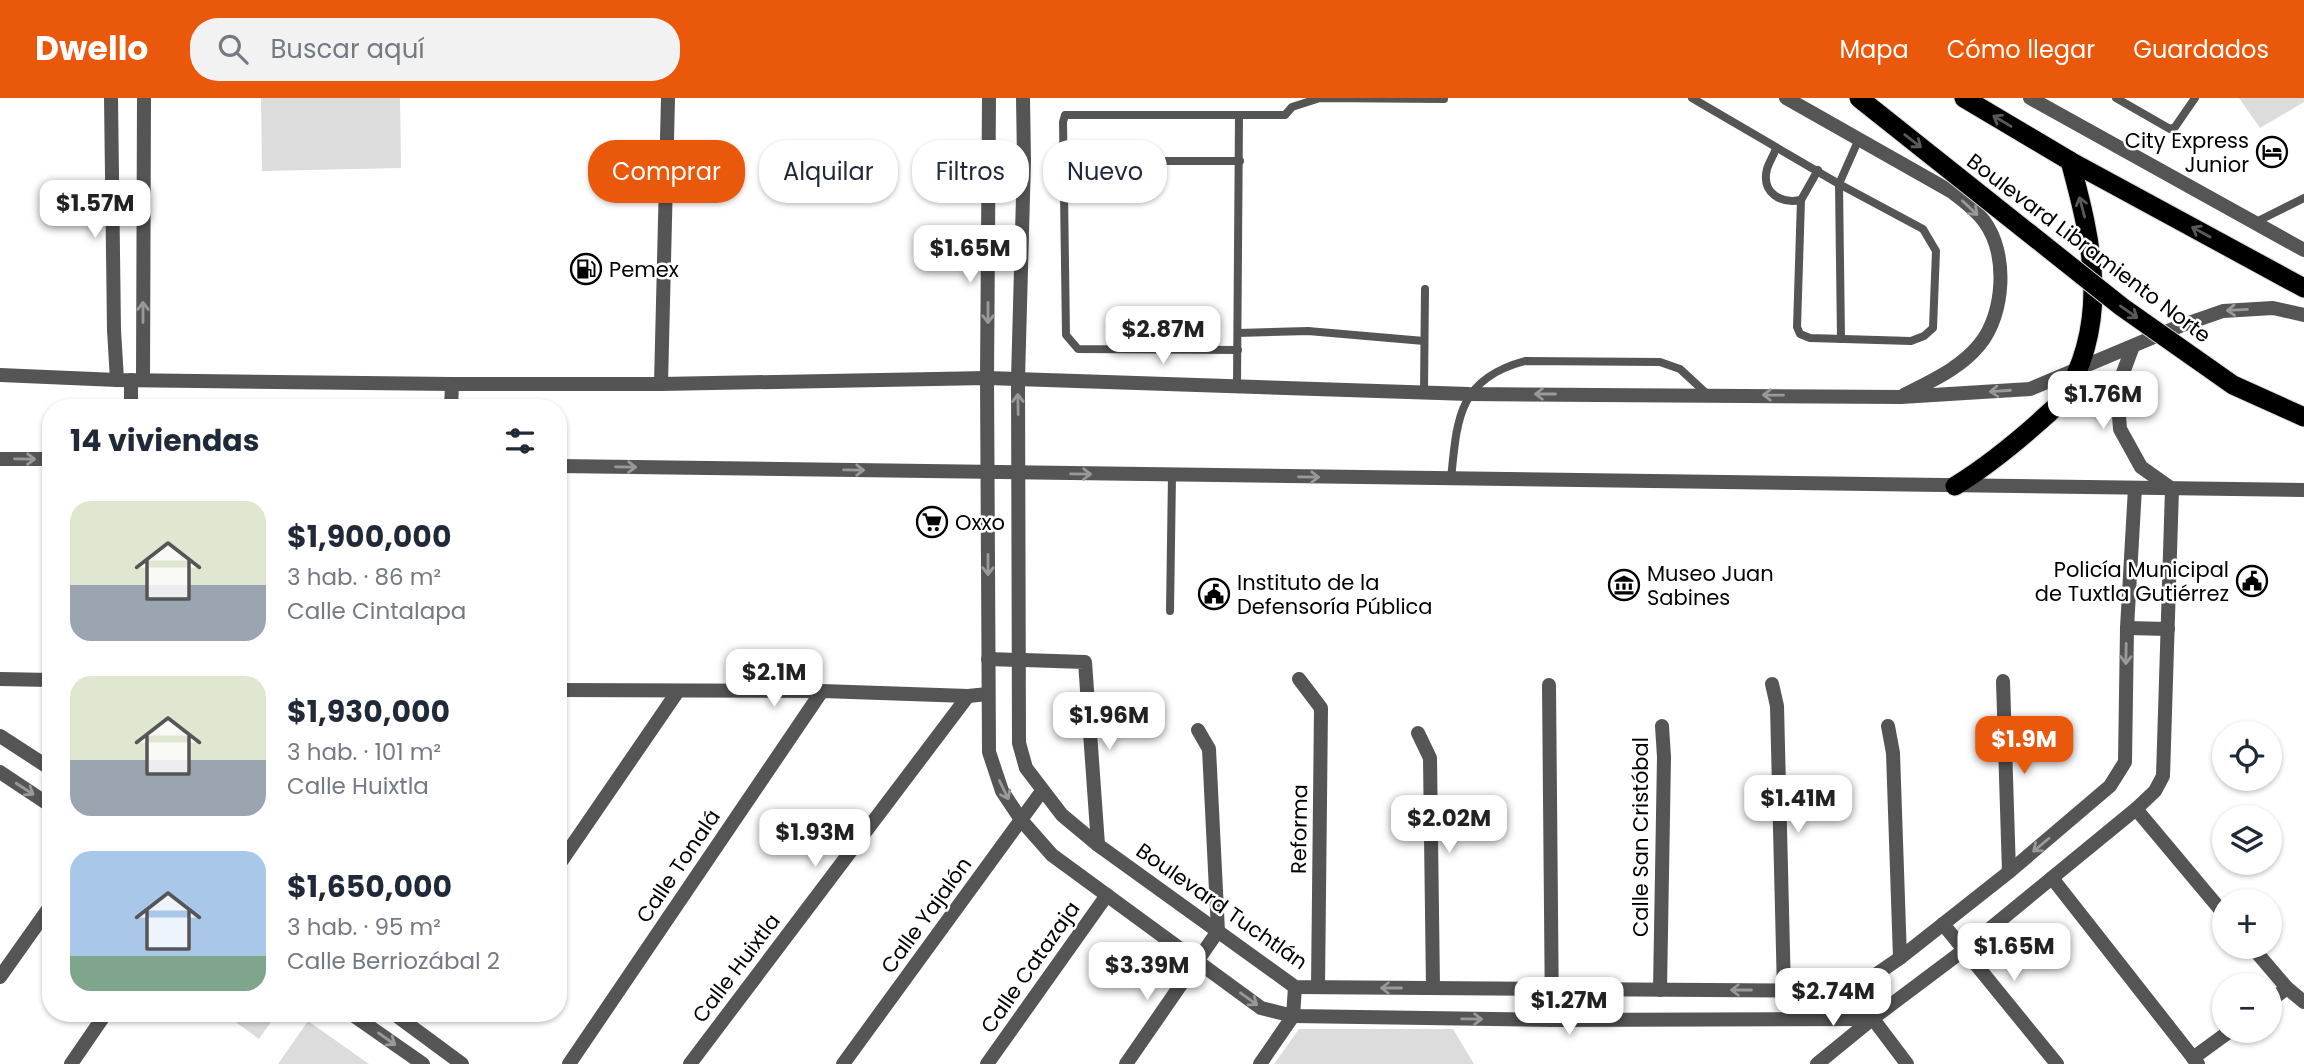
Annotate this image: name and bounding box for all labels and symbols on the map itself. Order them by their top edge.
one-way arrow [1993,114,2013,128]
place label: City Express Junior [2125,126,2249,179]
one-way arrow [1903,133,1921,148]
hotel icon: City Express Junior [2255,135,2289,169]
street label: Boulevard Libramiento Norte [1961,147,2217,349]
pin: $1.57M [38,180,152,240]
one-way arrow [2075,196,2088,219]
one-way arrow [1961,199,1978,216]
one-way arrow [2191,225,2212,238]
pin: $1.65M [913,226,1027,285]
fuel station icon: Pemex [569,252,603,286]
place label: Pemex [609,255,679,284]
one-way arrow [136,301,150,324]
one-way arrow [981,301,995,324]
one-way arrow [2226,304,2248,317]
one-way arrow [2119,305,2138,319]
pin: $2.87M [1106,306,1220,366]
pin: $1.76M [2046,372,2160,431]
one-way arrow [1989,384,2012,397]
one-way arrow [1534,387,1557,401]
one-way arrow [1762,388,1785,402]
one-way arrow [1011,393,1025,416]
one-way arrow [14,452,37,466]
one-way arrow [615,461,638,474]
one-way arrow [842,464,865,477]
one-way arrow [1070,467,1093,480]
one-way arrow [1297,470,1320,484]
supermarket icon: Oxxo [915,505,949,539]
place label: Oxxo [955,508,1005,537]
one-way arrow [981,553,995,576]
place label: Policía Municipal de Tuxtla Gutiérrez [2035,555,2229,608]
place label: Museo Juan Sabines [1647,559,1774,612]
public building icon: Policía Municipal de Tuxtla Gutiérrez [2235,564,2269,598]
place label: Instituto de la Defensoría Pública [1237,568,1433,621]
museum icon: Museo Juan Sabines [1607,568,1641,602]
public building icon: Instituto de la Defensoría Pública [1197,577,1231,611]
one-way arrow [2120,642,2133,665]
pin: $2.1M [725,650,823,709]
pin: $1.96M [1052,692,1166,752]
pin: $1.9M [1975,716,2073,776]
street label: Calle San Cristóbal [1626,737,1655,937]
pin: $1.41M [1741,776,1855,835]
one-way arrow [997,779,1011,800]
one-way arrow [15,782,35,796]
street label: Reforma [1284,784,1314,874]
pin: $2.02M [1392,796,1506,855]
street label: Calle Tonalá [629,804,727,928]
pin: $1.93M [758,810,872,869]
street label: Boulevard Tuchtlán [1131,836,1313,976]
one-way arrow [2032,837,2050,853]
street label: Calle Yajalón [874,851,978,979]
street label: Calle Catazaja [974,895,1086,1039]
street label: Calle Huixtla [685,908,787,1028]
pin: $1.65M [1957,924,2071,983]
pin: $3.39M [1090,942,1204,1002]
pin: $2.74M [1776,968,1890,1028]
pin: $1.27M [1512,978,1626,1037]
one-way arrow [1379,981,1402,994]
one-way arrow [1729,983,1752,997]
one-way arrow [1239,992,1258,1006]
one-way arrow [1460,1012,1483,1025]
one-way arrow [377,1032,396,1046]

